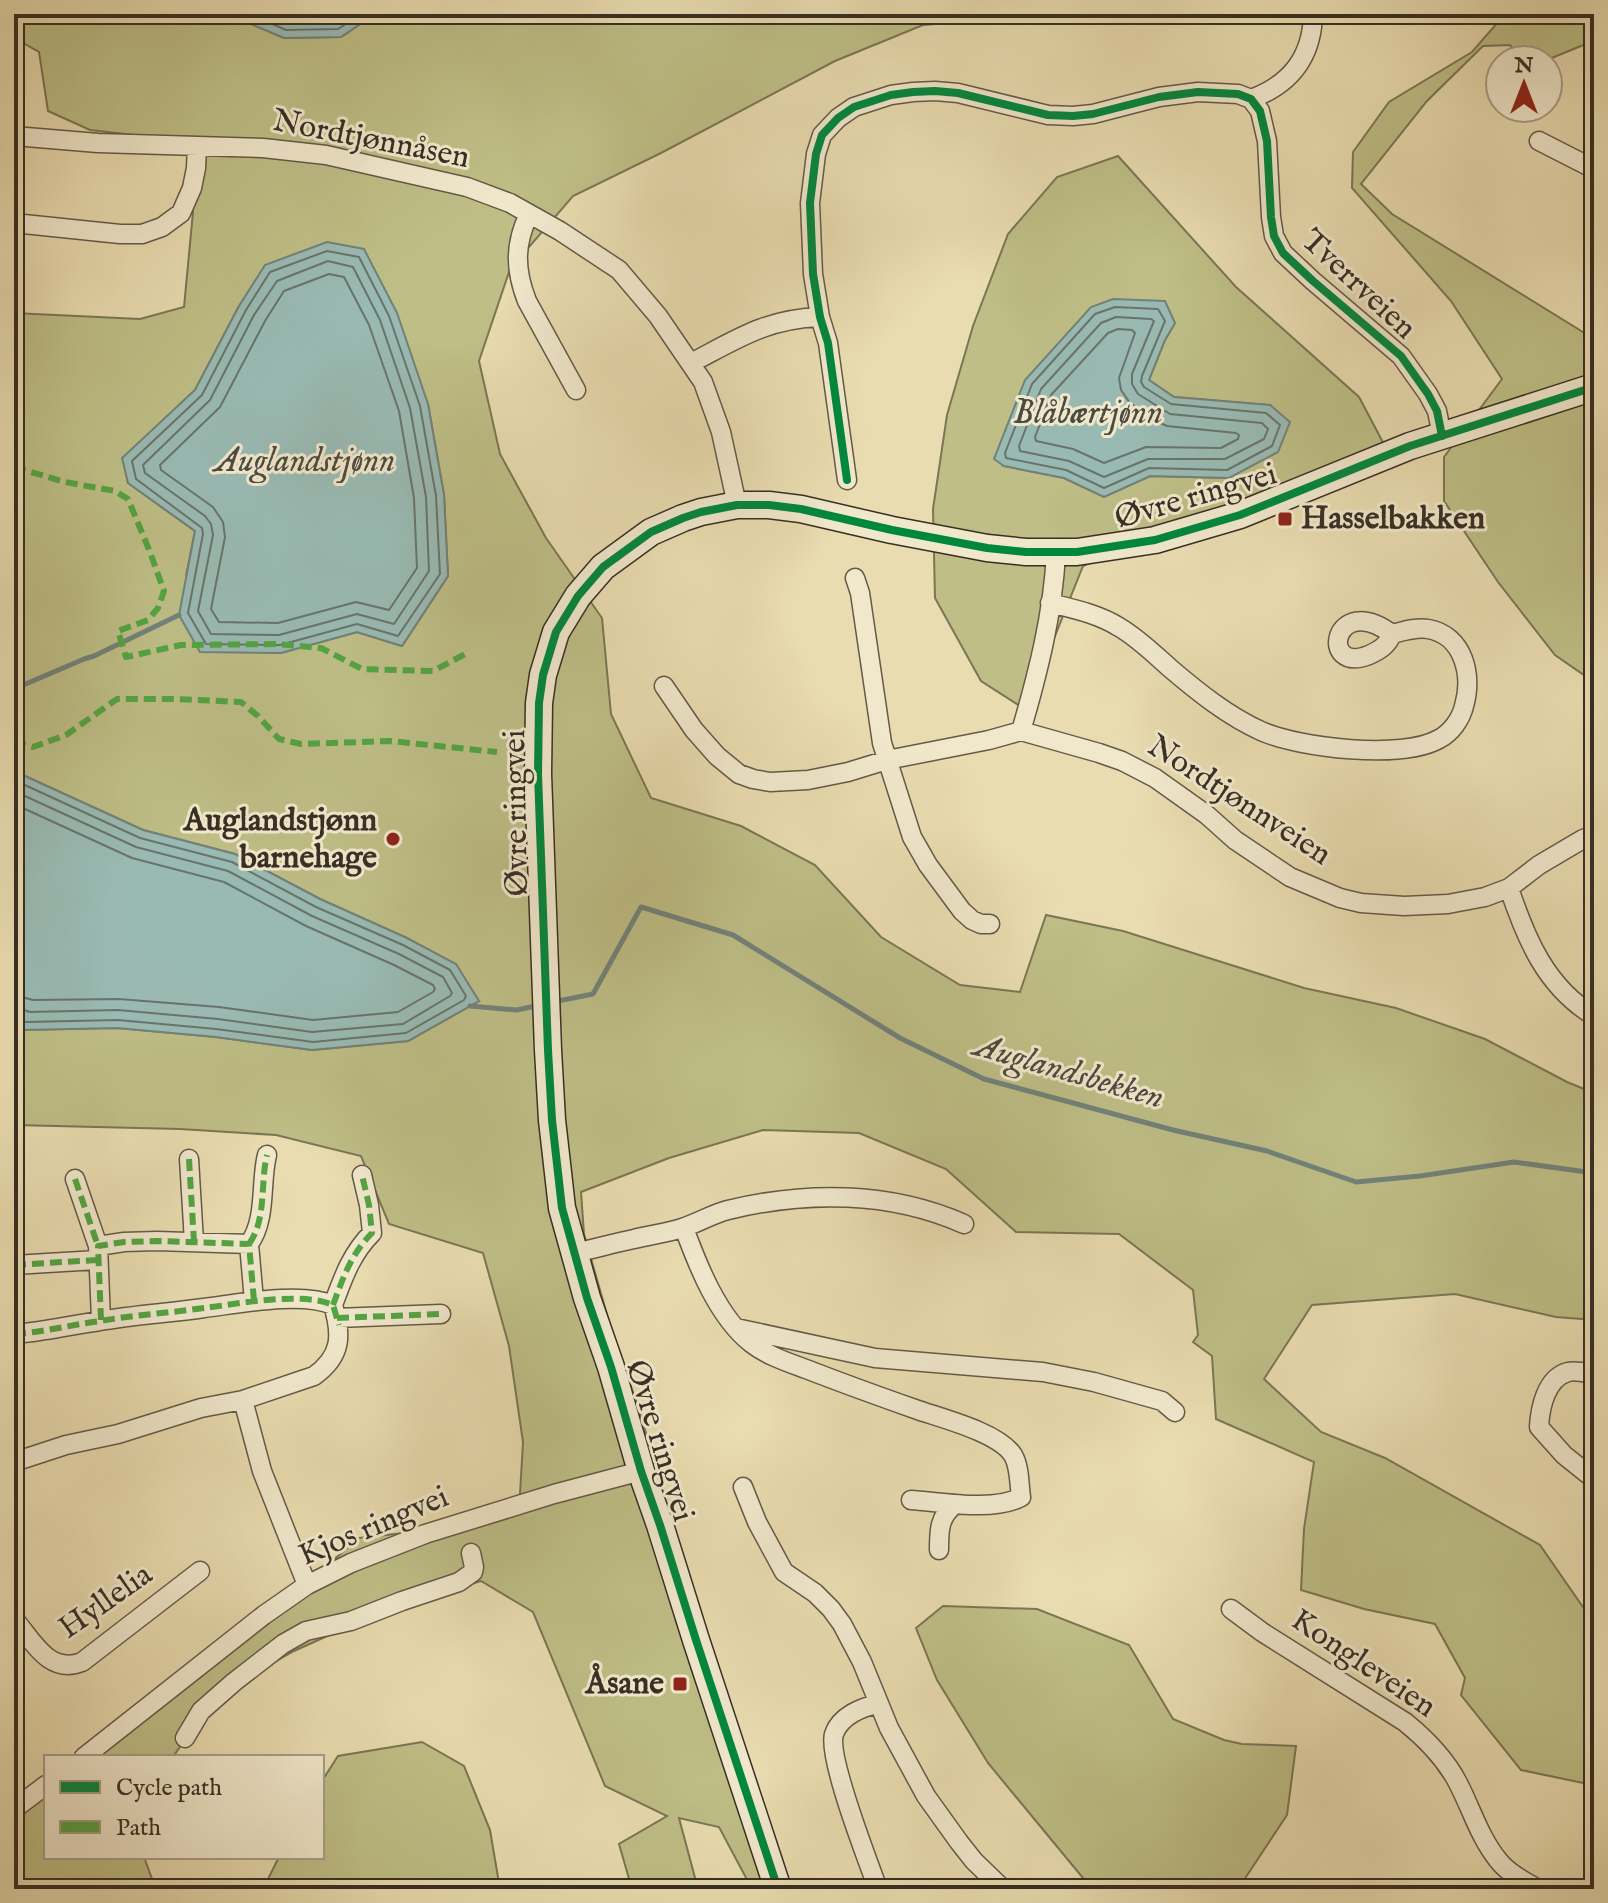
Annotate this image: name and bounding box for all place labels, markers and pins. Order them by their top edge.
place label: Hasselbakken [1301,499,1485,540]
marker: Hasselbakken [1276,510,1294,528]
place label: Auglandstjønn barnehage [182,801,377,879]
marker: Auglandstjønn barnehage [384,830,402,848]
place label: Åsane [584,1662,664,1705]
marker: Åsane [671,1675,689,1693]

